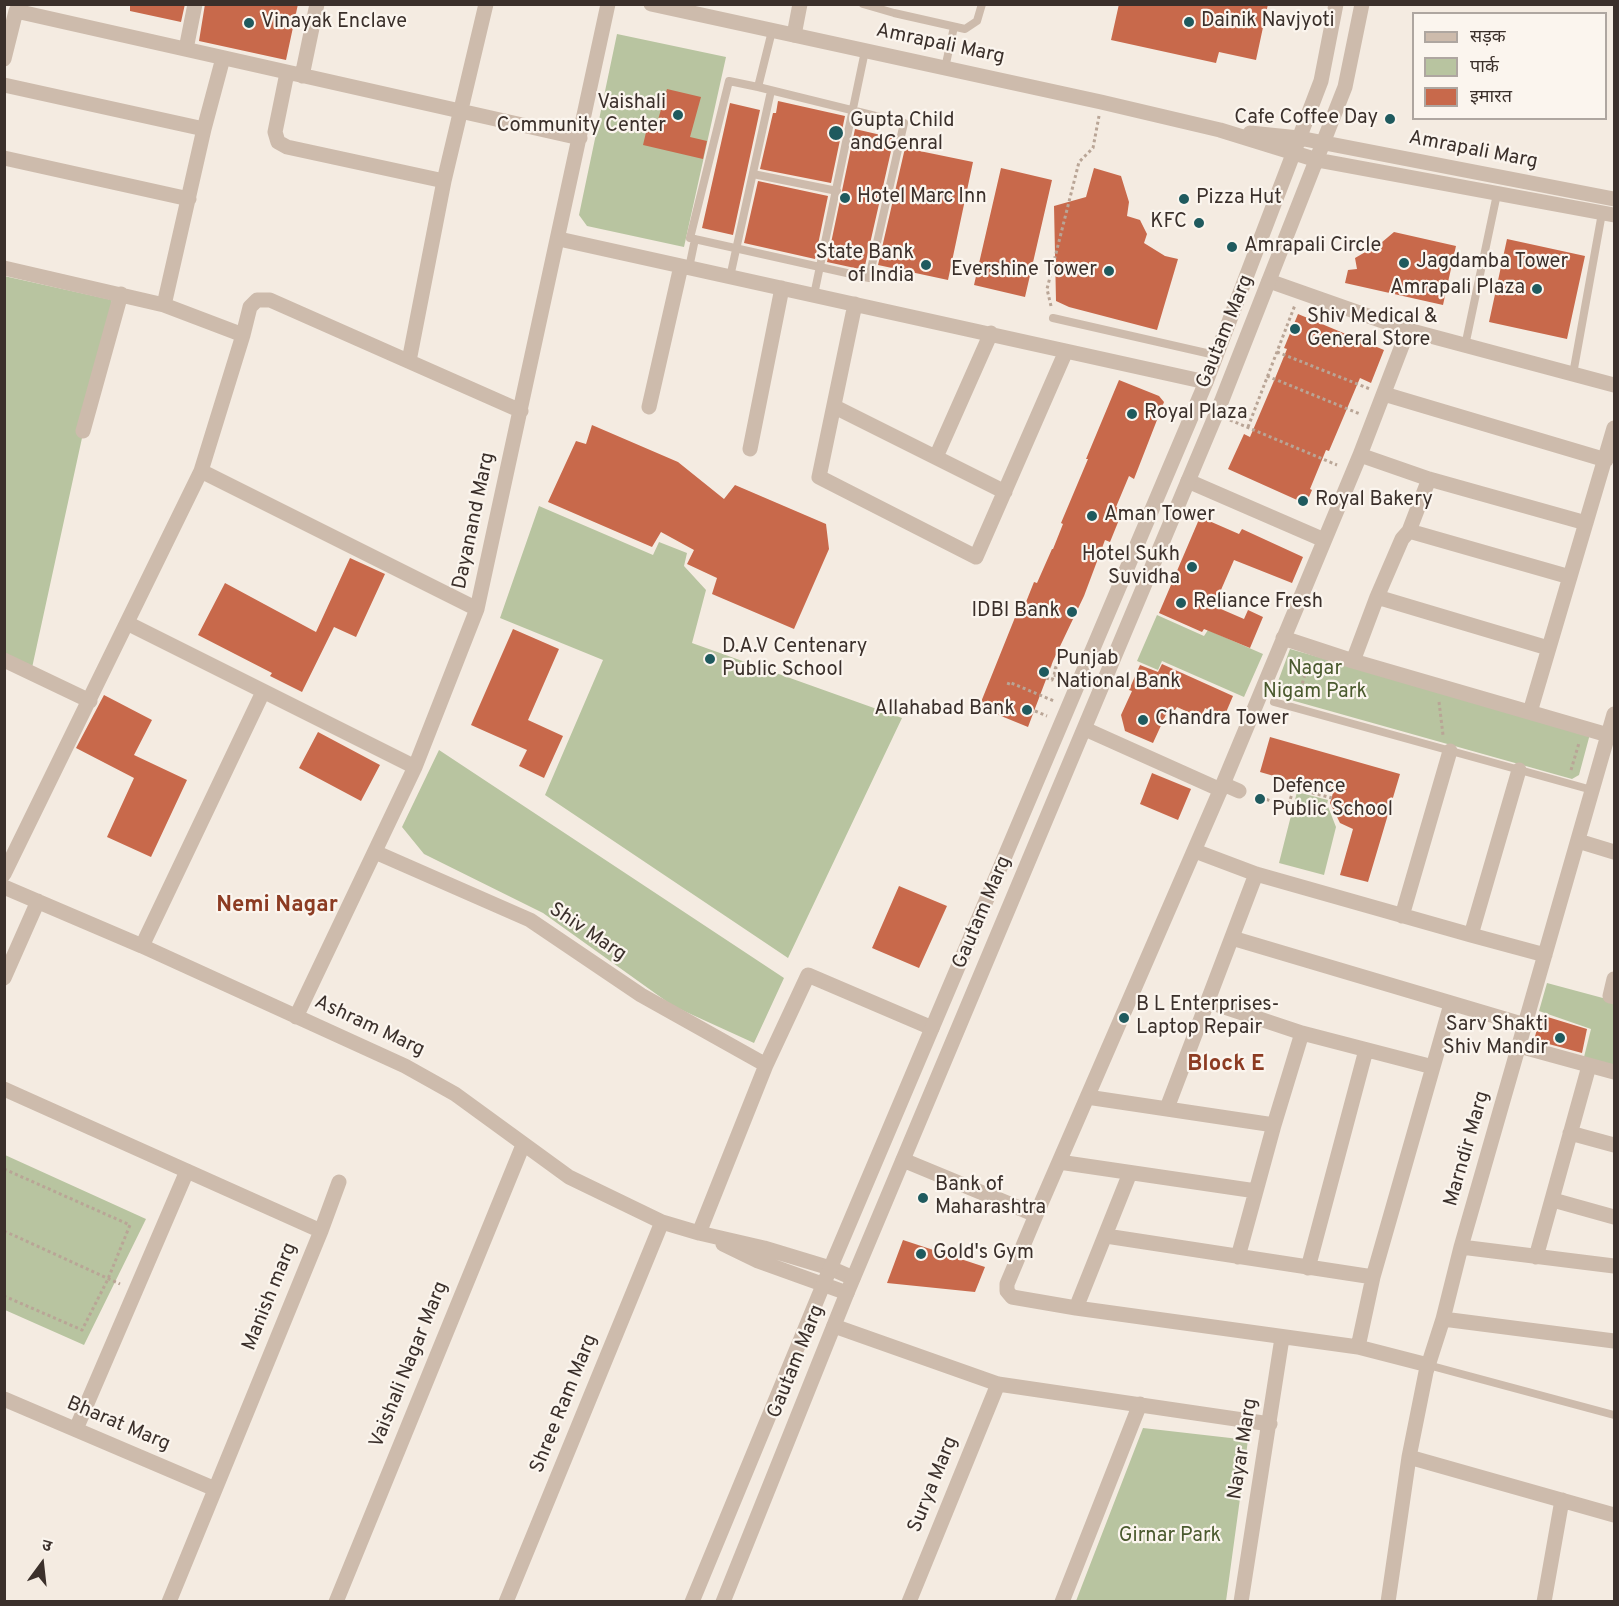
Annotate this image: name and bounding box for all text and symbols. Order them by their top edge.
place label: Dainik Navjyoti [1201,10,1335,34]
place label: Vinayak Enclave [261,11,407,35]
legend [1412,12,1607,120]
marker: Dainik Navjyoti [1182,15,1196,29]
marker: Vinayak Enclave [242,16,256,30]
street label: Amrapali Marg [874,20,1006,70]
text: सड़क [1470,26,1506,49]
text: पार्क [1470,56,1499,79]
text: इमारत [1470,86,1512,109]
place label: Vaishali Community Center [496,92,666,139]
place label: Cafe Coffee Day [1234,107,1378,131]
marker: Vaishali Community Center [671,108,685,122]
place label: Gupta Child andGenral [850,110,955,157]
marker: Cafe Coffee Day [1383,112,1397,126]
marker: Gupta Child andGenral [827,124,845,142]
street label: Amrapali Marg [1406,127,1540,175]
place label: Hotel Marc Inn [857,186,987,210]
place label: Pizza Hut [1196,187,1282,211]
marker: Hotel Marc Inn [838,191,852,205]
marker: Pizza Hut [1177,192,1191,206]
place label: KFC [1150,211,1187,235]
marker: KFC [1192,216,1206,230]
place label: Amrapali Circle [1244,235,1381,259]
marker: Amrapali Circle [1225,240,1239,254]
place label: State Bank of India [816,242,914,289]
place label: Jagdamba Tower [1416,251,1568,275]
marker: Jagdamba Tower [1397,256,1411,270]
marker: State Bank of India [919,258,933,272]
place label: Evershine Tower [951,259,1097,283]
marker: Evershine Tower [1102,264,1116,278]
street label: Gautam Marg [1192,272,1260,392]
place label: Amrapali Plaza [1390,277,1525,301]
marker: Amrapali Plaza [1530,282,1544,296]
place label: Shiv Medical & General Store [1307,306,1438,353]
marker: Shiv Medical & General Store [1288,322,1302,336]
place label: Royal Plaza [1144,402,1247,426]
marker: Royal Plaza [1125,407,1139,421]
street label: Dayanand Marg [449,450,501,592]
place label: Royal Bakery [1315,489,1433,513]
marker: Royal Bakery [1296,494,1310,508]
place label: Aman Tower [1104,504,1215,528]
marker: Aman Tower [1085,509,1099,523]
place label: Hotel Sukh Suvidha [1082,544,1180,591]
marker: Hotel Sukh Suvidha [1185,560,1199,574]
place label: Reliance Fresh [1193,591,1323,615]
marker: Reliance Fresh [1174,596,1188,610]
place label: IDBI Bank [972,600,1060,624]
marker: IDBI Bank [1065,605,1079,619]
place label: D.A.V Centenary Public School [722,636,867,683]
place label: Punjab National Bank [1056,648,1181,695]
marker: D.A.V Centenary Public School [703,652,717,666]
park label: Nagar Nigam Park [1263,658,1367,705]
marker: Punjab National Bank [1037,665,1051,679]
place label: Allahabad Bank [874,698,1015,722]
marker: Allahabad Bank [1020,703,1034,717]
place label: Chandra Tower [1155,708,1289,732]
marker: Chandra Tower [1136,713,1150,727]
place label: Defence Public School [1272,776,1393,823]
marker: Defence Public School [1253,792,1267,806]
street label: Gautam Marg [948,853,1018,973]
district label: Nemi Nagar [216,894,338,920]
street label: Shiv Marg [544,898,630,968]
street label: Ashram Marg [310,991,428,1063]
place label: B L Enterprises- Laptop Repair [1136,994,1280,1041]
marker: B L Enterprises- Laptop Repair [1117,1011,1131,1025]
place label: Sarv Shakti Shiv Mandir [1443,1014,1548,1061]
marker: Sarv Shakti Shiv Mandir [1553,1031,1567,1045]
district label: Block E [1187,1053,1265,1079]
street label: Marndir Marg [1440,1088,1496,1210]
place label: Bank of Maharashtra [935,1174,1046,1221]
marker: Bank of Maharashtra [916,1191,930,1205]
street label: Manish marg [238,1240,304,1354]
place label: Gold's Gym [933,1242,1034,1266]
marker: Gold's Gym [914,1247,928,1261]
street label: Vaishali Nagar Marg [366,1278,454,1452]
street label: Gautam Marg [763,1302,831,1422]
street label: Shree Ram Marg [526,1331,604,1477]
street label: Bharat Marg [63,1392,173,1458]
street label: Nayar Marg [1224,1397,1264,1501]
street label: Surya Marg [904,1433,964,1537]
park label: Girnar Park [1119,1525,1221,1549]
north arrow [12,1534,72,1594]
text: उ [40,1536,54,1557]

